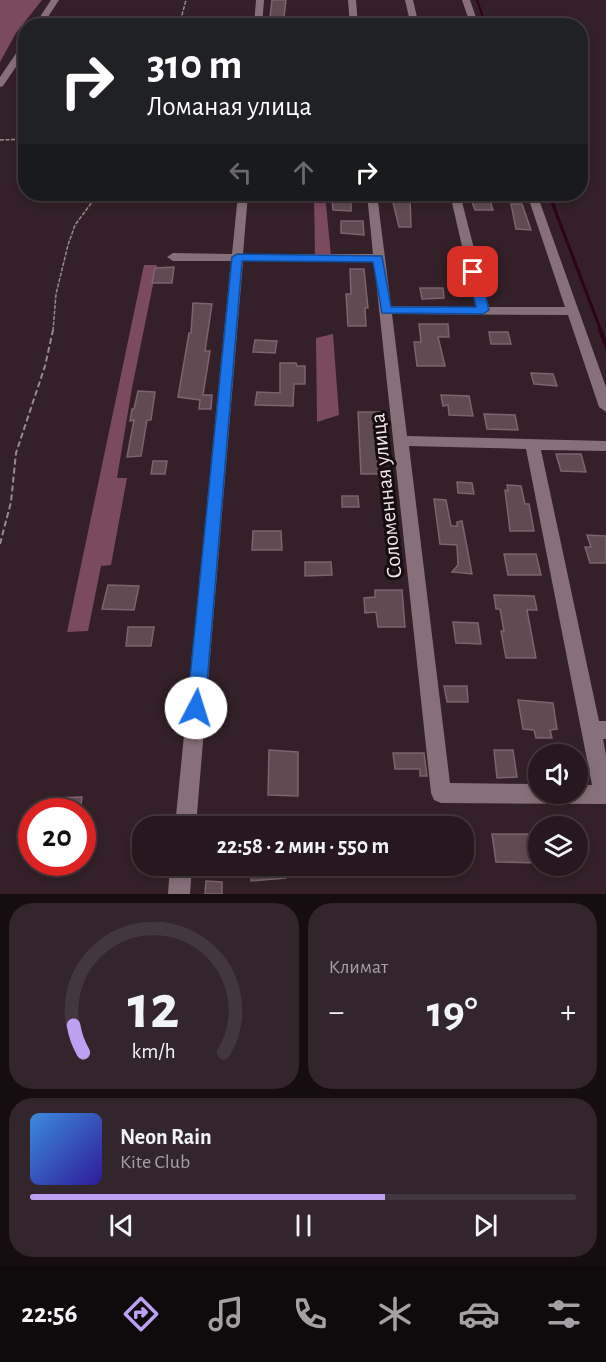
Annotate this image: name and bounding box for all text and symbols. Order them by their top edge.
icon: right [48,42,126,120]
text: 310 m [147,44,242,86]
text: Ломаная улица [147,93,312,120]
icon: left [224,156,257,189]
icon: ahead [287,156,320,189]
icon: right [350,156,383,189]
pin [447,246,498,297]
icon: arrive [456,255,489,288]
street label: Соломенная улица [366,412,406,580]
position arrow [164,676,228,740]
map controls [528,744,588,876]
button: sound [528,744,588,804]
speed limit sign: 20 [18,798,96,876]
button: layers [528,816,588,876]
text: 22:58 · 2 мин · 550 m [217,835,389,857]
text: Климат [329,957,388,977]
text: 12 [128,977,180,1039]
text: 19° [427,990,478,1035]
text: − [329,996,344,1029]
text: + [560,996,576,1029]
text: km/h [132,1041,176,1062]
text: Neon Rain [120,1126,212,1148]
text: Kite Club [120,1152,190,1172]
icon: previous [105,1209,138,1242]
icon: pause [287,1209,320,1242]
icon: next [469,1209,502,1242]
icon: directions [120,1293,162,1335]
icon: music [205,1293,247,1335]
icon: phone [289,1293,331,1335]
icon: climate [374,1293,416,1335]
icon: car [458,1293,500,1335]
icon: filters [543,1293,585,1335]
text: 22:56 [21,1300,78,1327]

